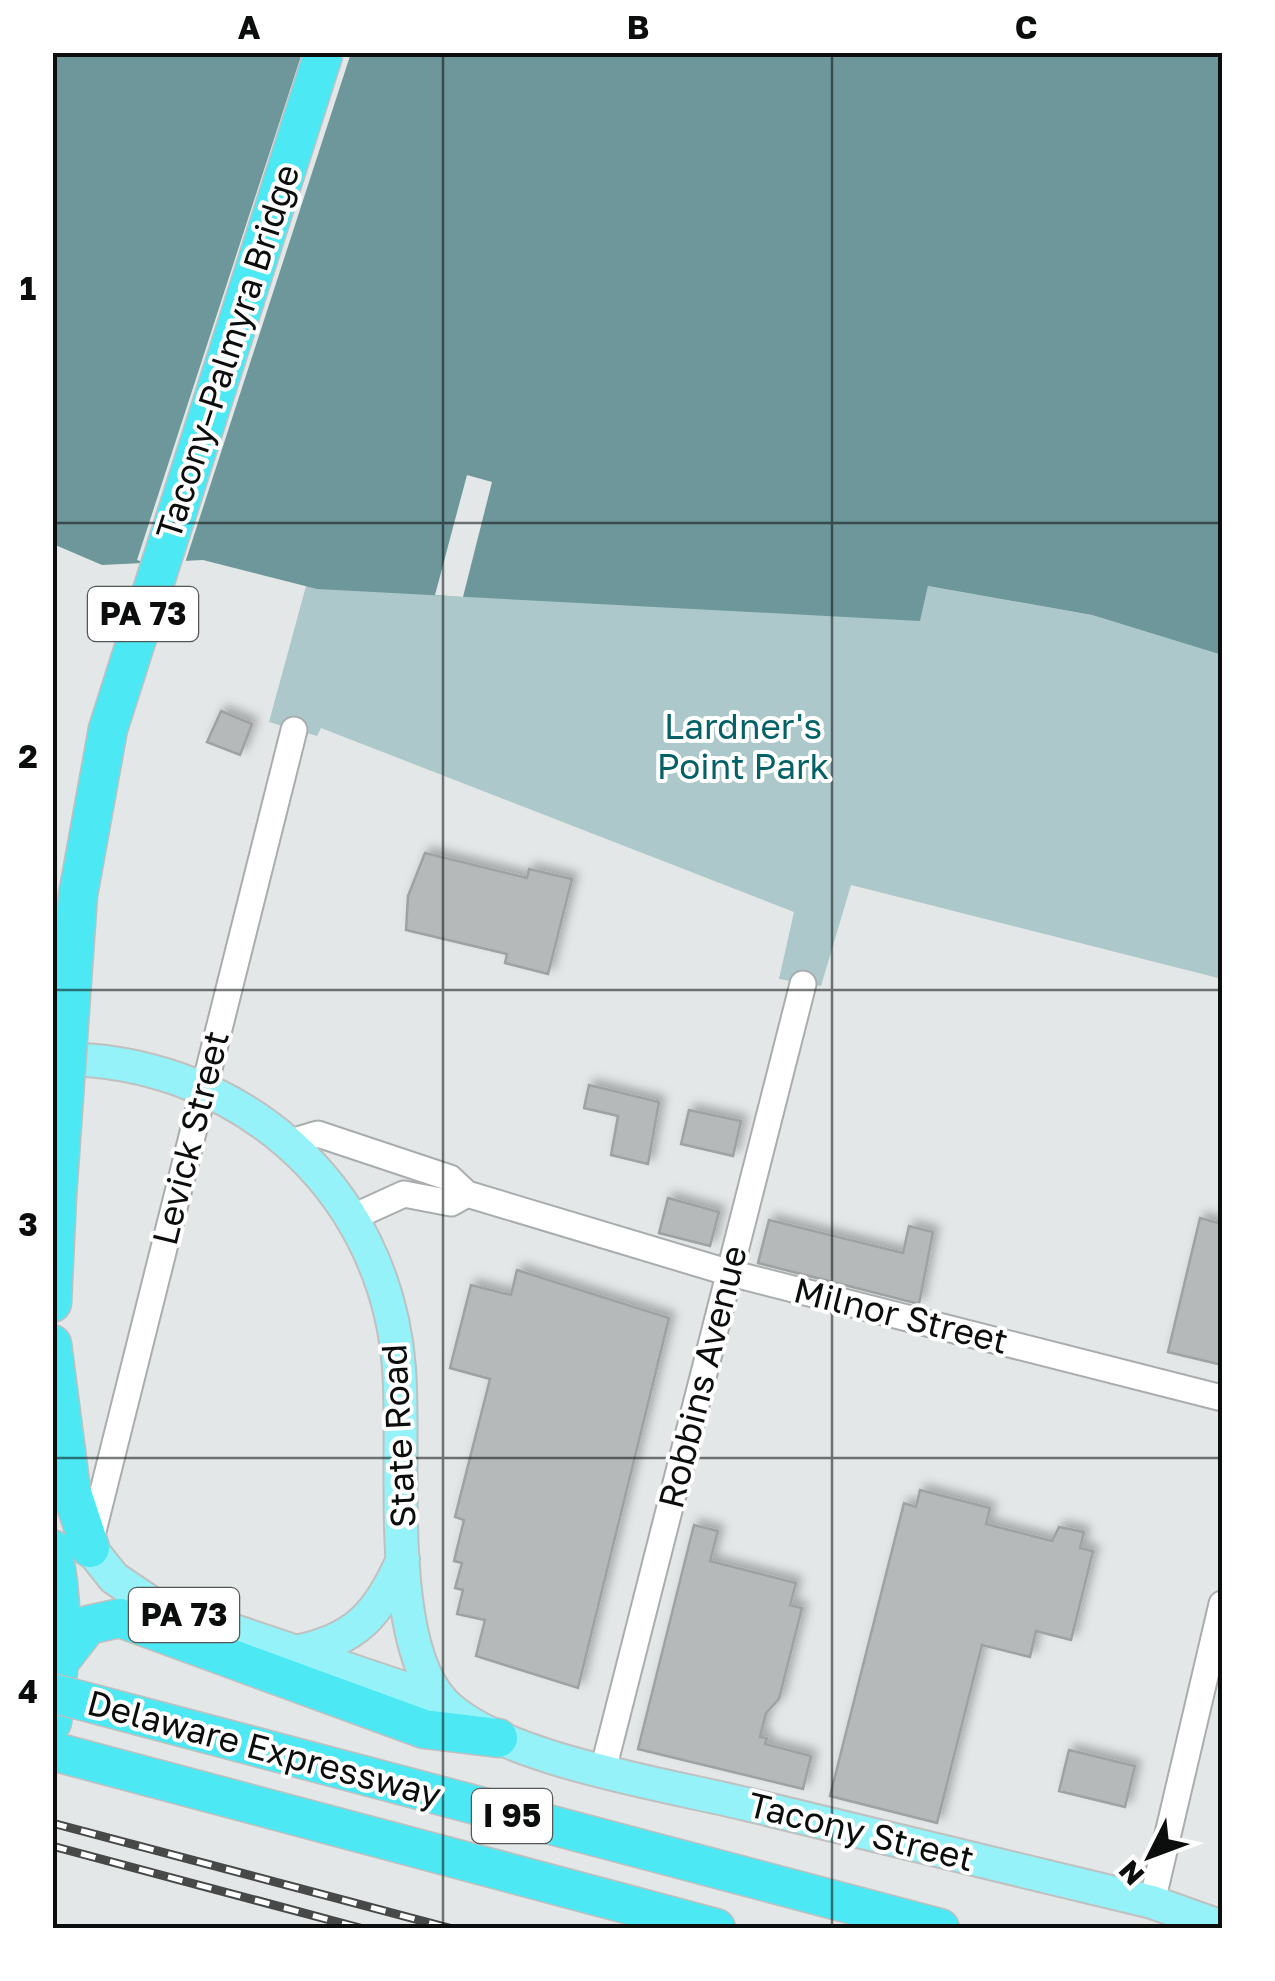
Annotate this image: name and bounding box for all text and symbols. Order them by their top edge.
text: A [238,8,261,46]
text: B [627,8,649,46]
text: C [1015,8,1037,46]
street label: Tacony–Palmyra Bridge [147,159,308,544]
text: 1 [20,269,36,307]
road number: PA 73 [88,587,198,641]
park label: Lardner's Point Park [657,705,829,787]
text: 2 [18,737,38,775]
street label: Levick Street [143,1026,237,1249]
text: 3 [18,1205,38,1243]
street label: Robbins Avenue [649,1241,755,1512]
street label: Milnor Street [790,1268,1013,1362]
street label: State Road [372,1343,424,1529]
road number: PA 73 [129,1588,239,1642]
text: 4 [18,1672,38,1710]
street label: Delaware Expressway [83,1681,446,1815]
street label: Tacony Street [744,1783,978,1879]
road number: I 95 [472,1789,552,1843]
north arrow [1100,1806,1200,1906]
text: N [1112,1854,1150,1892]

